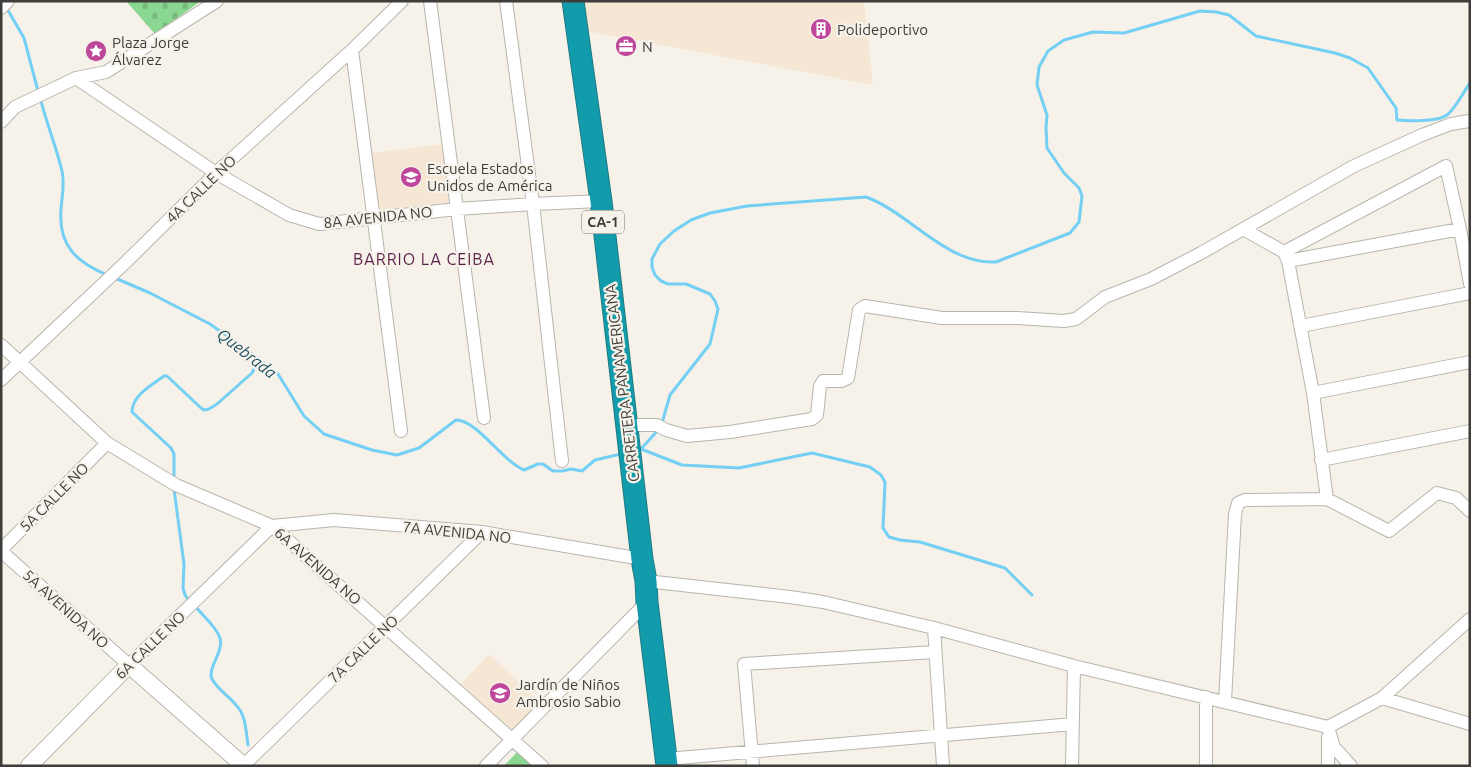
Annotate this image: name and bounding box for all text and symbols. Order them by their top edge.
building icon: Polideportivo [809,17,833,41]
place label: Polideportivo [837,21,928,38]
place label: Plaza Jorge Álvarez [112,34,189,68]
office icon: N [614,34,638,58]
place label: N [642,38,653,55]
place icon: Plaza Jorge Álvarez [84,39,108,63]
street label: 4A CALLE NO [163,151,239,227]
place label: Escuela Estados Unidos de América [427,160,552,194]
school or university icon: Escuela Estados Unidos de América [399,165,423,189]
street label: 8A AVENIDA NO [323,203,433,231]
road number: CA-1 [582,210,624,233]
district label: BARRIO LA CEIBA [353,250,495,268]
street label: CARRETERA PANAMERICANA [601,283,643,483]
water label: Quebrada [213,324,280,383]
street label: 5A CALLE NO [16,459,92,535]
street label: 7A AVENIDA NO [402,518,512,546]
street label: 6A AVENIDA NO [271,524,365,608]
street label: 5A AVENIDA NO [20,566,112,652]
street label: 6A CALLE NO [112,607,188,683]
street label: 7A CALLE NO [325,611,401,687]
place label: Jardín de Niños Ambrosio Sabio [516,676,621,710]
school or university icon: Jardín de Niños Ambrosio Sabio [488,681,512,705]

